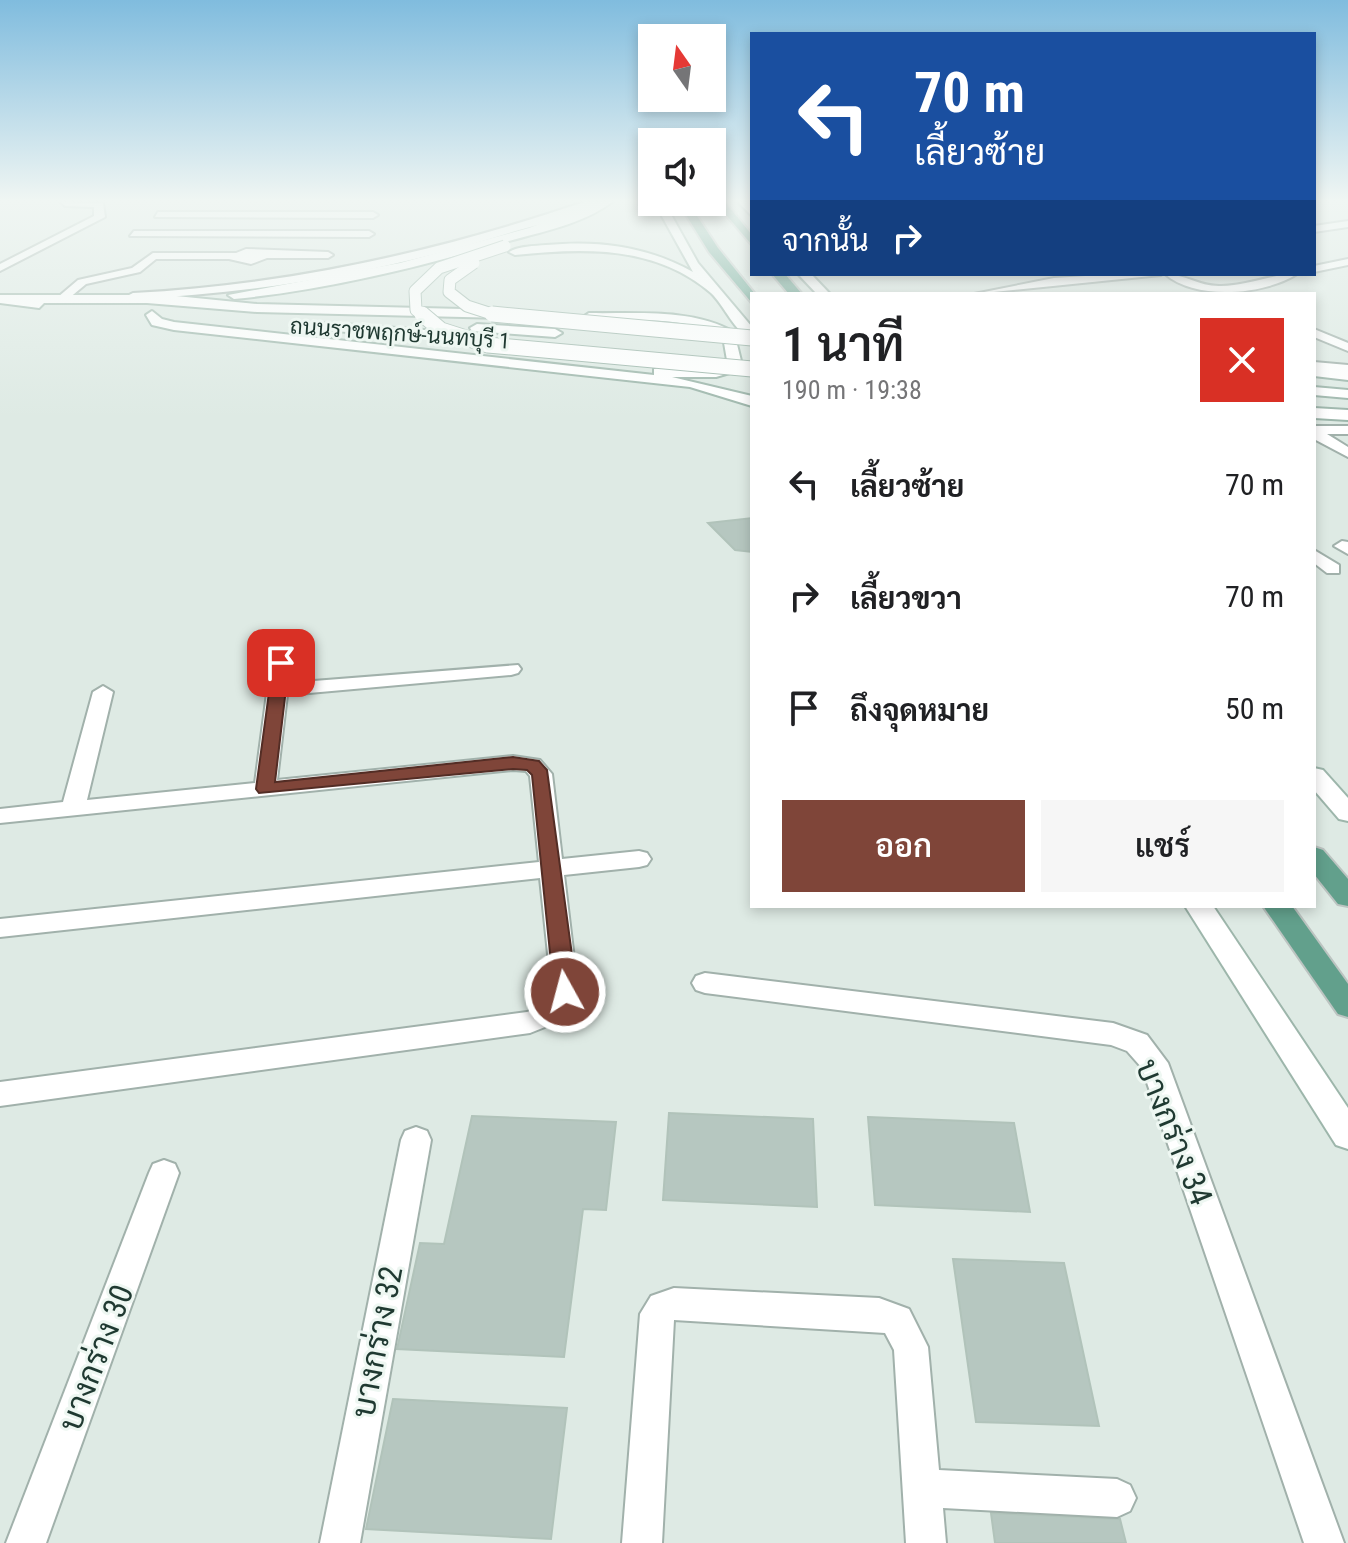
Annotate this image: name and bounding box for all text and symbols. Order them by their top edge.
north arrow [638,24,726,112]
map controls [638,24,726,216]
text: 70 m [914,60,1025,126]
icon: left [782,64,886,168]
button: sound [638,128,726,216]
text: เลี้ยวซ้าย [914,132,1045,174]
icon: right [885,216,929,260]
text: จากนั้น [782,223,869,258]
street label: ถนนราชพฤกษ์-นนทบุรี 1 [289,311,511,357]
text: 1 นาที [782,316,905,373]
button: close [1200,318,1284,402]
text: 190 m · 19:38 [782,375,922,405]
icon: left [782,462,826,506]
text: 70 m [1225,467,1284,502]
text: เลี้ยวซ้าย [850,469,964,504]
icon: right [782,574,826,618]
text: 70 m [1225,579,1284,614]
text: เลี้ยวขวา [850,581,962,616]
pin [247,629,315,697]
icon: arrive [259,641,303,685]
icon: arrive [782,686,826,730]
text: 50 m [1225,691,1284,726]
text: ถึงจุดหมาย [850,693,989,728]
button: ออก [782,800,1025,892]
button: แชร์ [1041,800,1284,892]
position arrow [523,950,607,1034]
street label: บางกร่าง 34 [1128,1054,1220,1210]
street label: บางกร่าง 32 [344,1263,410,1421]
street label: บางกร่าง 30 [51,1279,141,1437]

